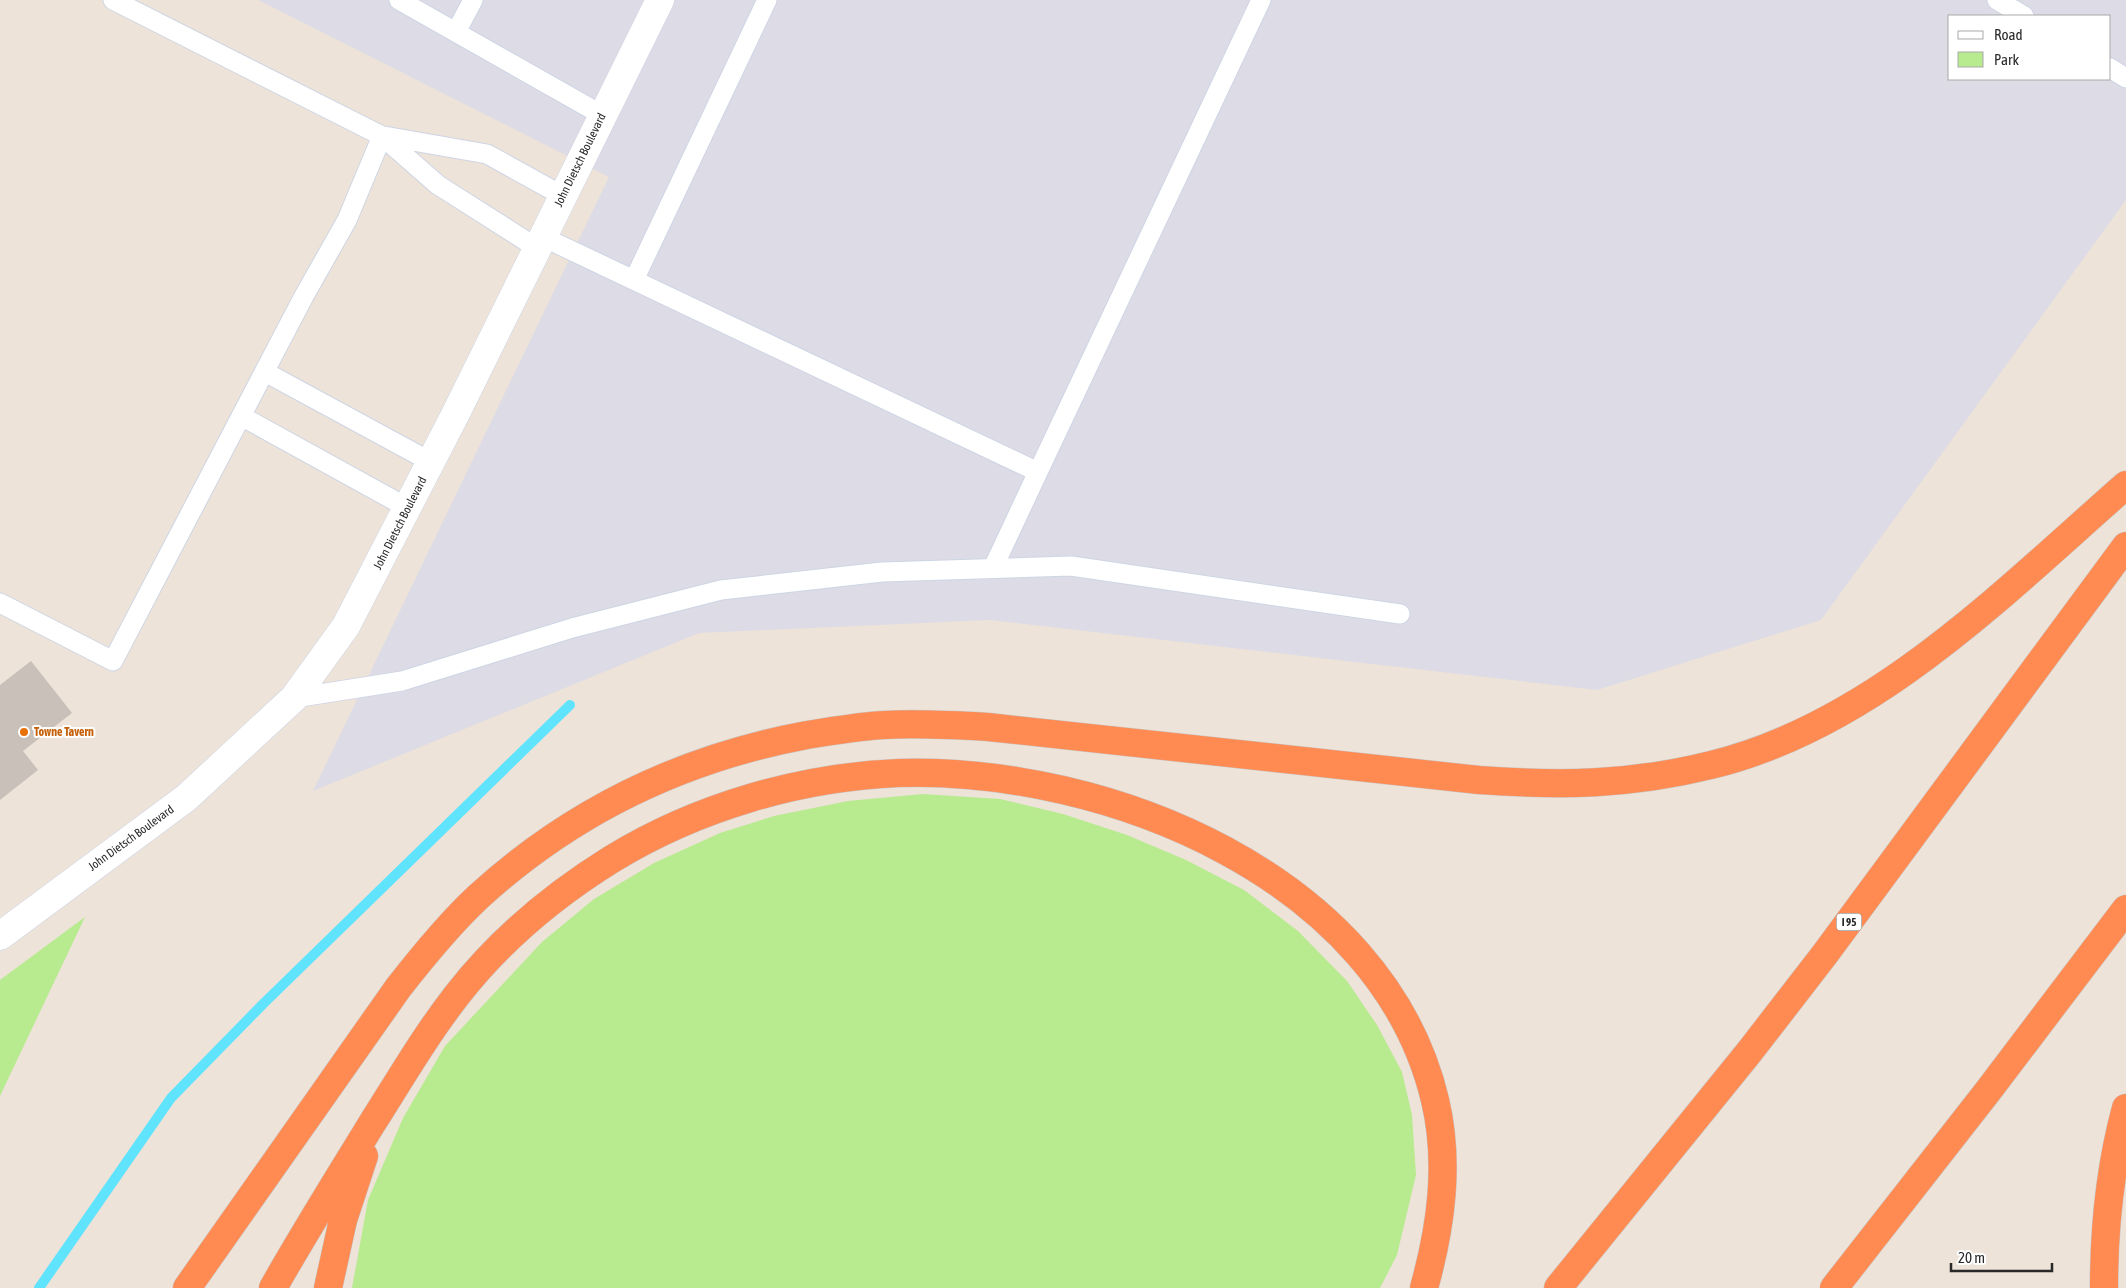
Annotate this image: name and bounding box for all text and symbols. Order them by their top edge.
legend [1948,15,2111,80]
text: Road [1994,26,2023,43]
text: Park [1994,51,2019,68]
street label: John Dietsch Boulevard [551,111,609,209]
street label: John Dietsch Boulevard [371,474,429,572]
place label: Towne Tavern [34,725,94,739]
marker: Towne Tavern [18,726,30,738]
street label: John Dietsch Boulevard [85,802,177,874]
road number: I 95 [1836,914,1862,930]
scale bar [1951,1240,2052,1272]
text: 20 m [1958,1249,1985,1266]

